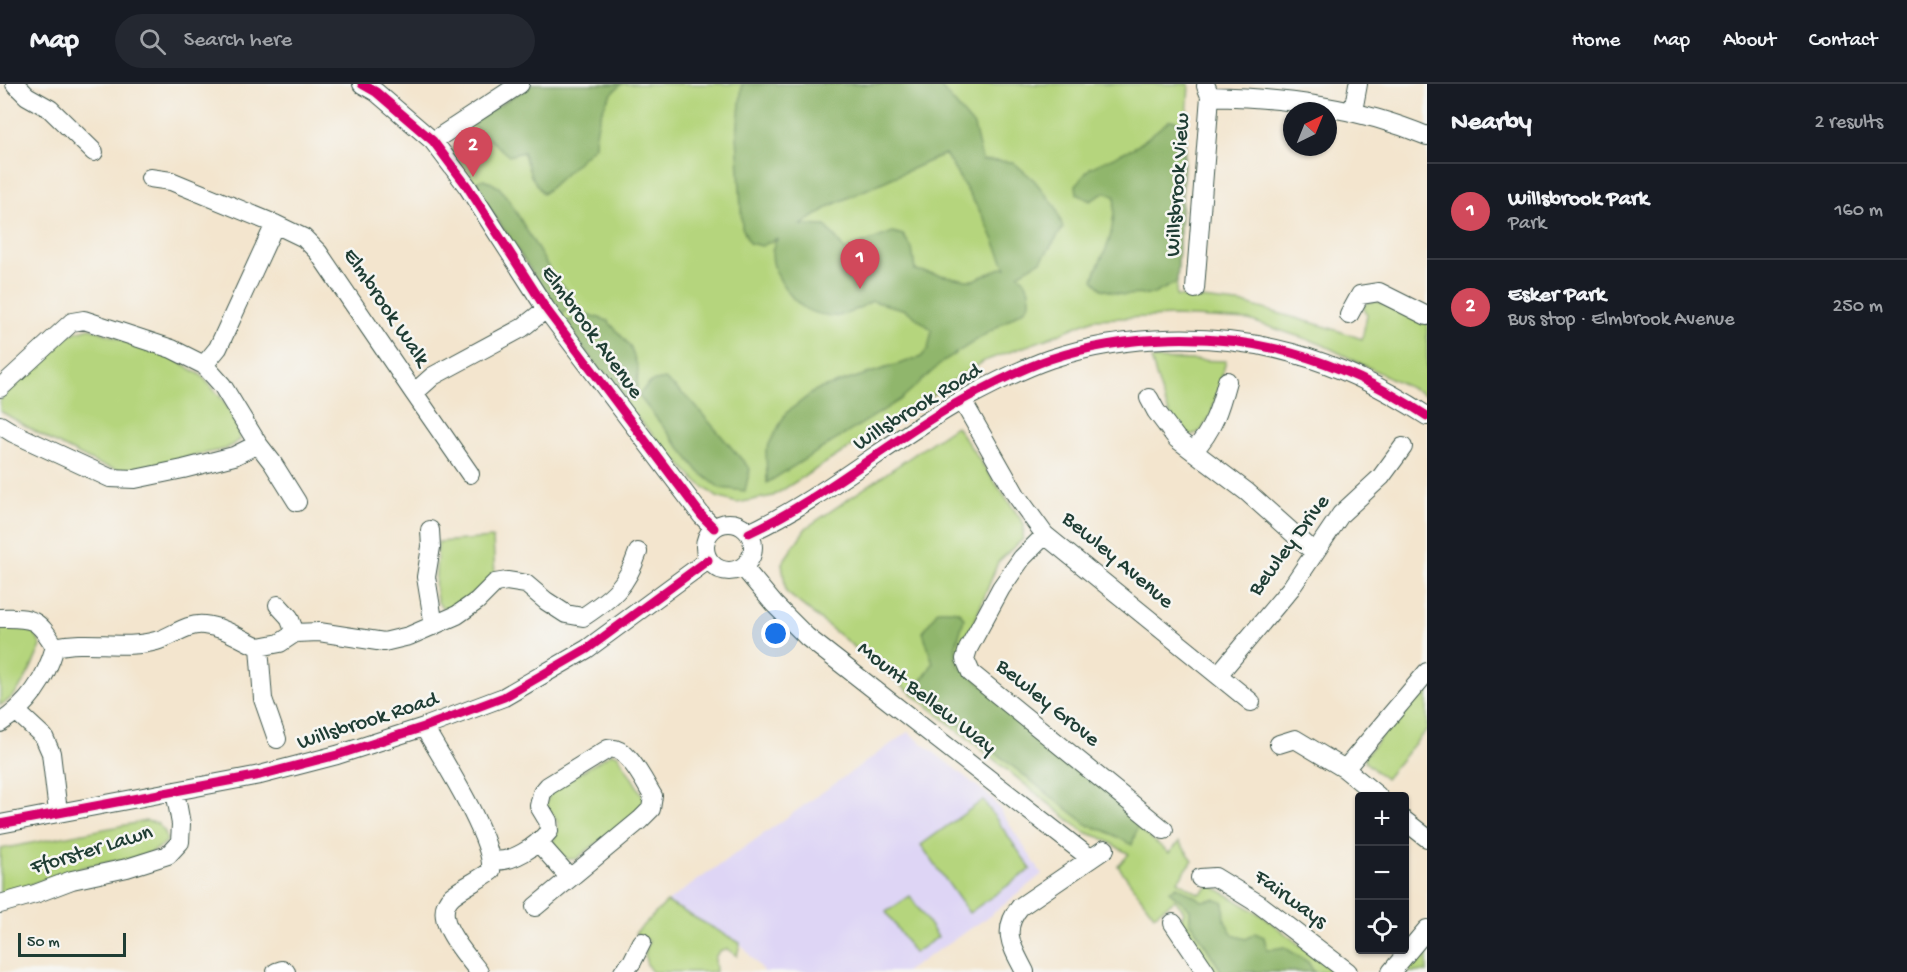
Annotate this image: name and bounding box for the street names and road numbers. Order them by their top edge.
street label: Willsbrook View [1161,112,1197,258]
street label: Elmbrook Walk [336,244,435,374]
street label: Elmbrook Avenue [534,262,648,405]
street label: Willsbrook Road [849,357,989,458]
street label: Bewley Drive [1243,490,1337,602]
street label: Bewley Avenue [1055,506,1179,616]
street label: Mount Bellew Way [851,637,1001,761]
street label: Bewley Grove [989,654,1105,754]
street label: Willsbrook Road [294,686,444,757]
street label: Fforster Lawn [27,820,157,882]
street label: Fairways [1247,864,1332,936]

